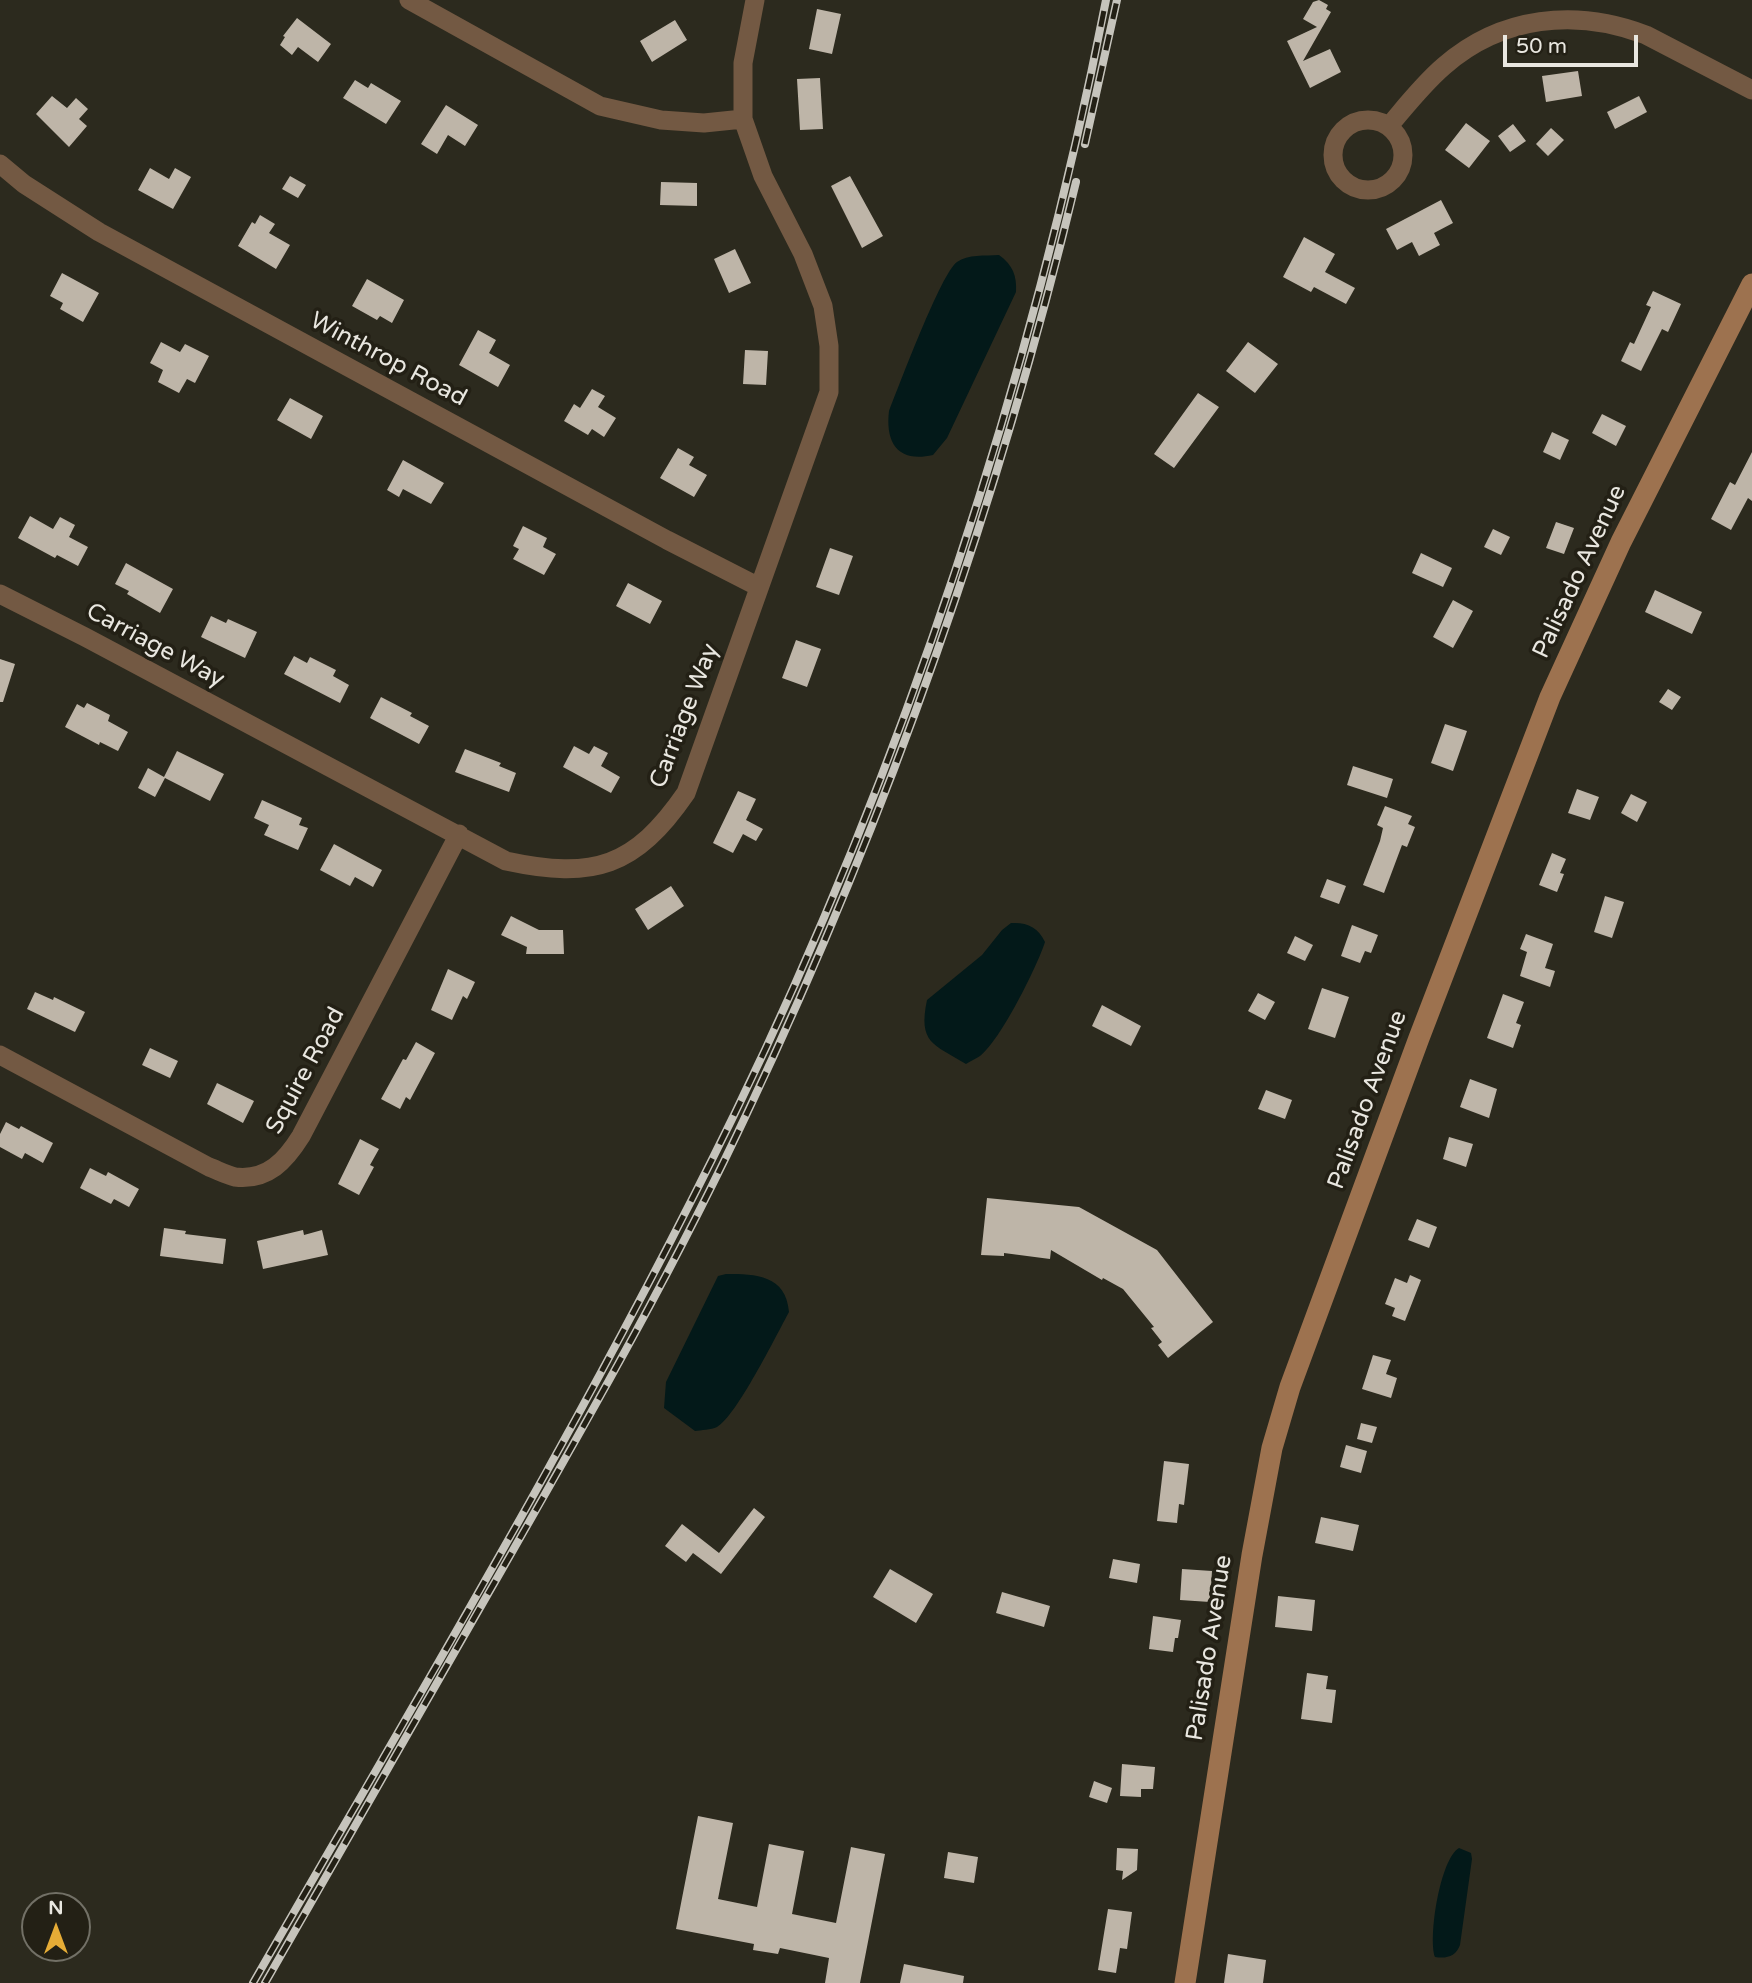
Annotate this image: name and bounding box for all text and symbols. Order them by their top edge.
scale bar [1507,21,1642,65]
text: 50 m [1516,34,1567,59]
street label: Winthrop Road [305,307,471,413]
street label: Palisado Avenue [1527,481,1633,663]
street label: Carriage Way [81,598,229,694]
street label: Carriage Way [644,640,726,792]
street label: Squire Road [261,1003,351,1139]
street label: Palisado Avenue [1322,1007,1414,1193]
street label: Palisado Avenue [1181,1553,1239,1743]
north arrow [21,1892,91,1962]
text: N [48,1897,64,1919]

